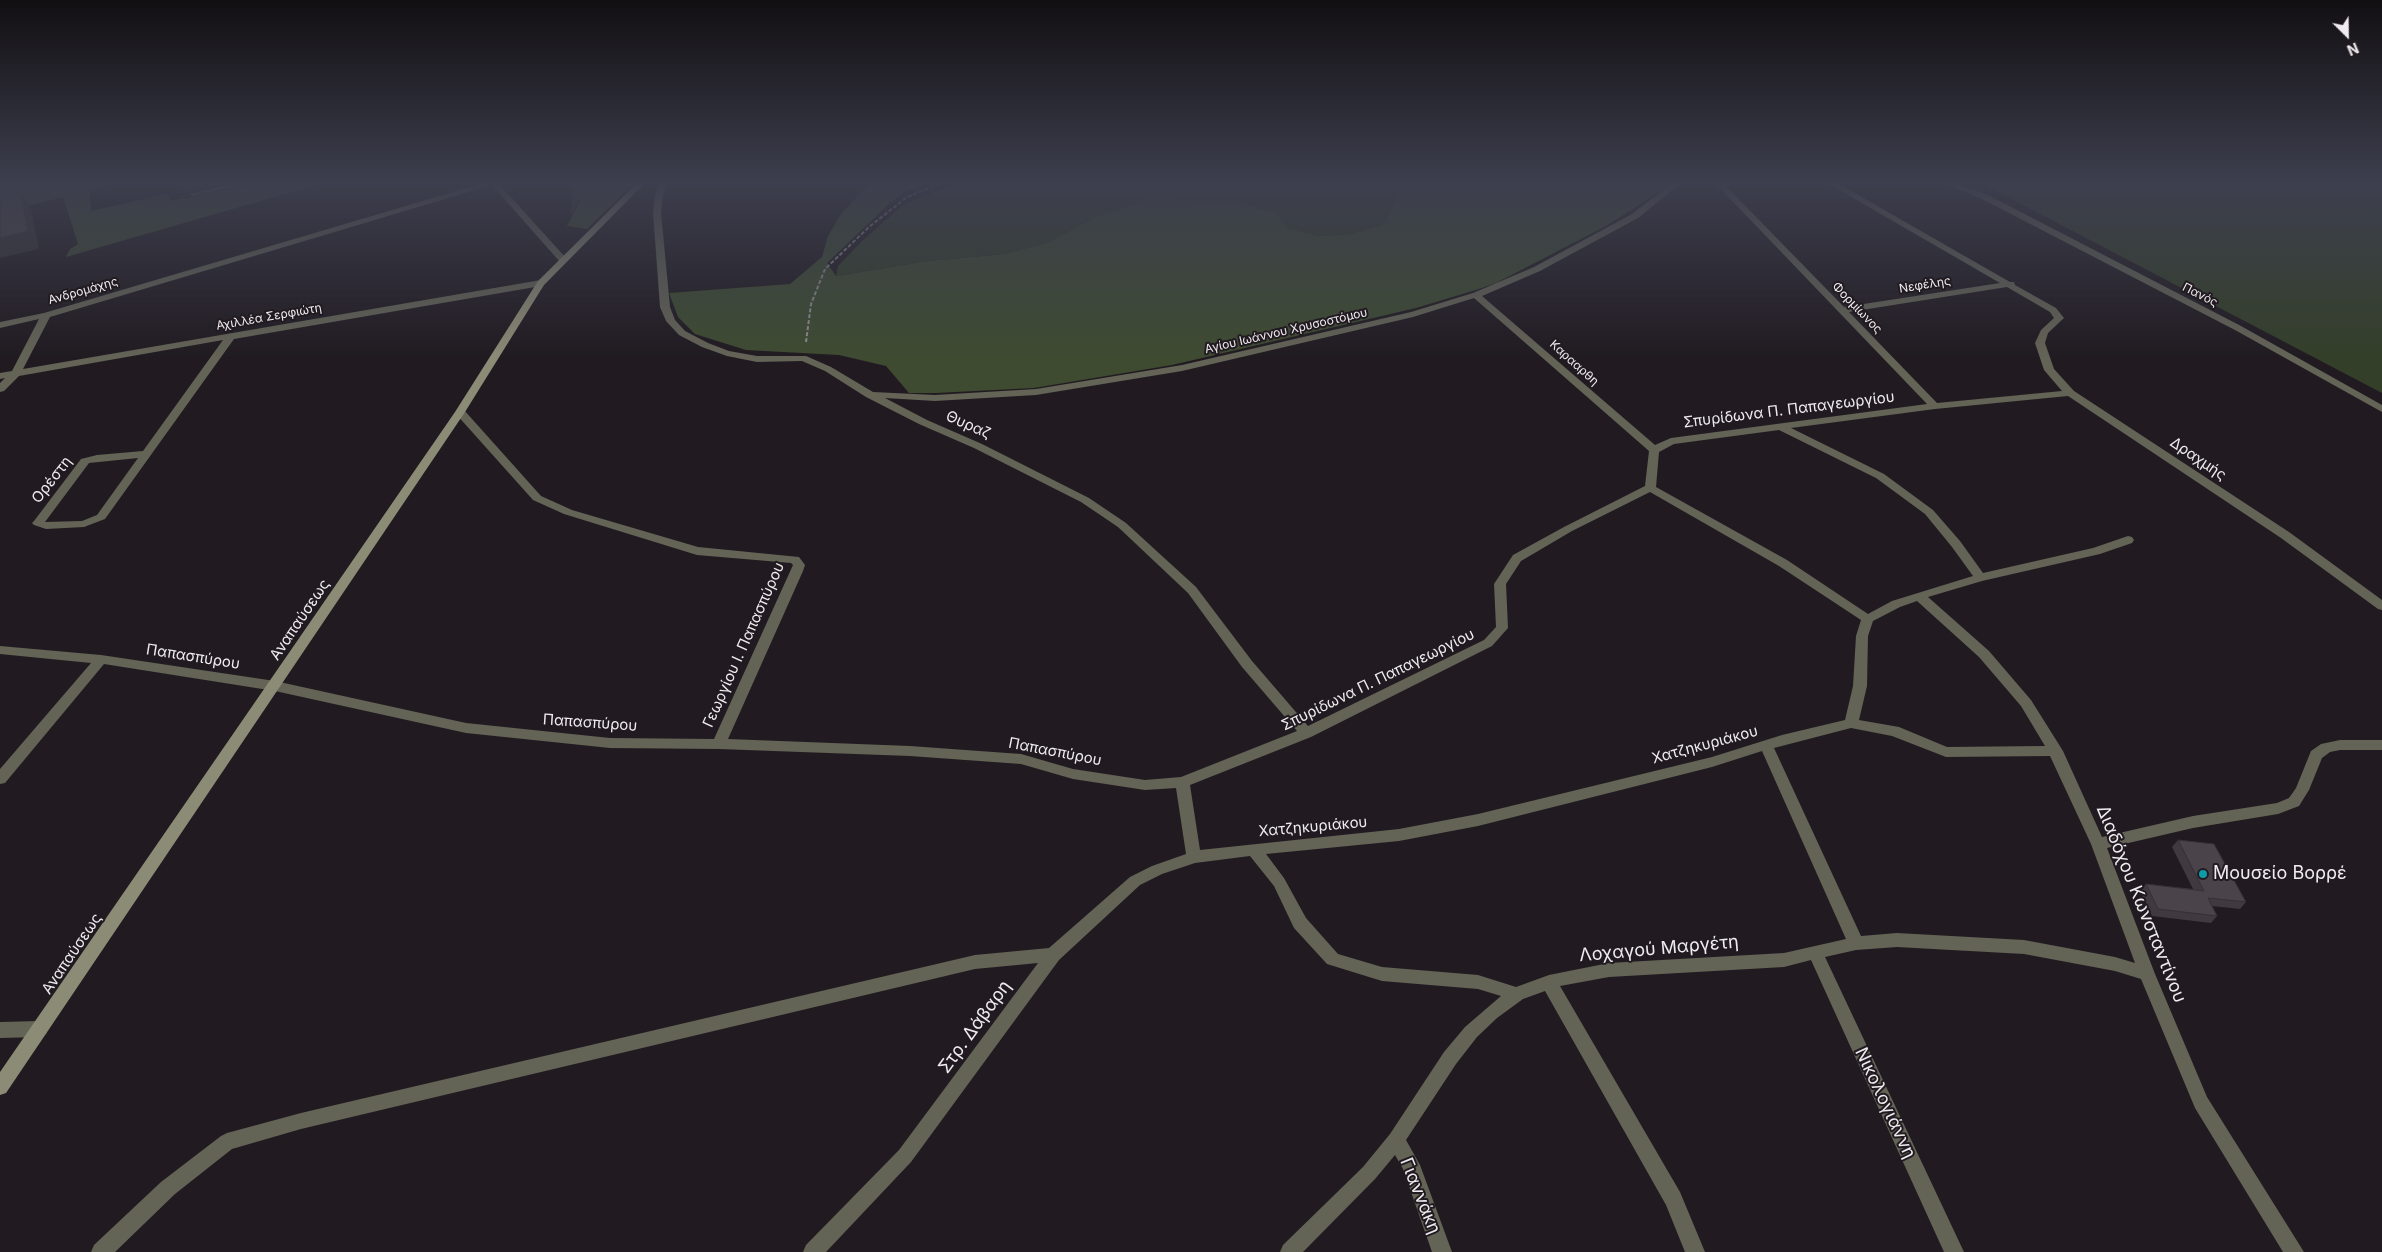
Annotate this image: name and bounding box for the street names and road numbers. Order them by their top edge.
street label: Ανδρομάχης [47,274,119,308]
street label: Νεφέλης [1898,274,1952,296]
street label: Φορμίωνος [1829,279,1885,337]
street label: Πανός [2180,280,2220,310]
street label: Αχιλλέα Σερφιώτη [215,301,323,333]
street label: Αγίου Ιωάννου Χρυσοστόμου [1203,305,1369,357]
street label: Καρααρθη [1547,337,1601,389]
street label: Σπυρίδωνα Π. Παπαγεωργίου [1682,388,1896,432]
street label: Θυραζ [943,407,993,443]
street label: Δραχμής [2166,434,2230,484]
street label: Ορέστη [28,453,76,507]
street label: Γεωργίου Ι. Παπασπύρου [699,560,789,730]
street label: Αναπαύσεως [266,576,334,664]
street label: Σπυρίδωνα Π. Παπαγεωργίου [1279,625,1477,735]
street label: Παπασπύρου [145,641,241,673]
street label: Παπασπύρου [542,711,638,735]
street label: Χατζηκυριάκου [1650,722,1760,768]
street label: Παπασπύρου [1007,734,1103,770]
street label: Διαδόχου Κωνσταντίνου [2091,802,2191,1006]
street label: Χατζηκυριάκου [1258,813,1368,841]
street label: Αναπαύσεως [38,910,106,998]
street label: Λοχαγού Μαργέτη [1578,931,1740,967]
street label: Στρ. Δάβαρη [934,976,1016,1078]
street label: Νικολογιάννη [1850,1044,1920,1162]
street label: Γιαννάκη [1395,1155,1445,1237]

